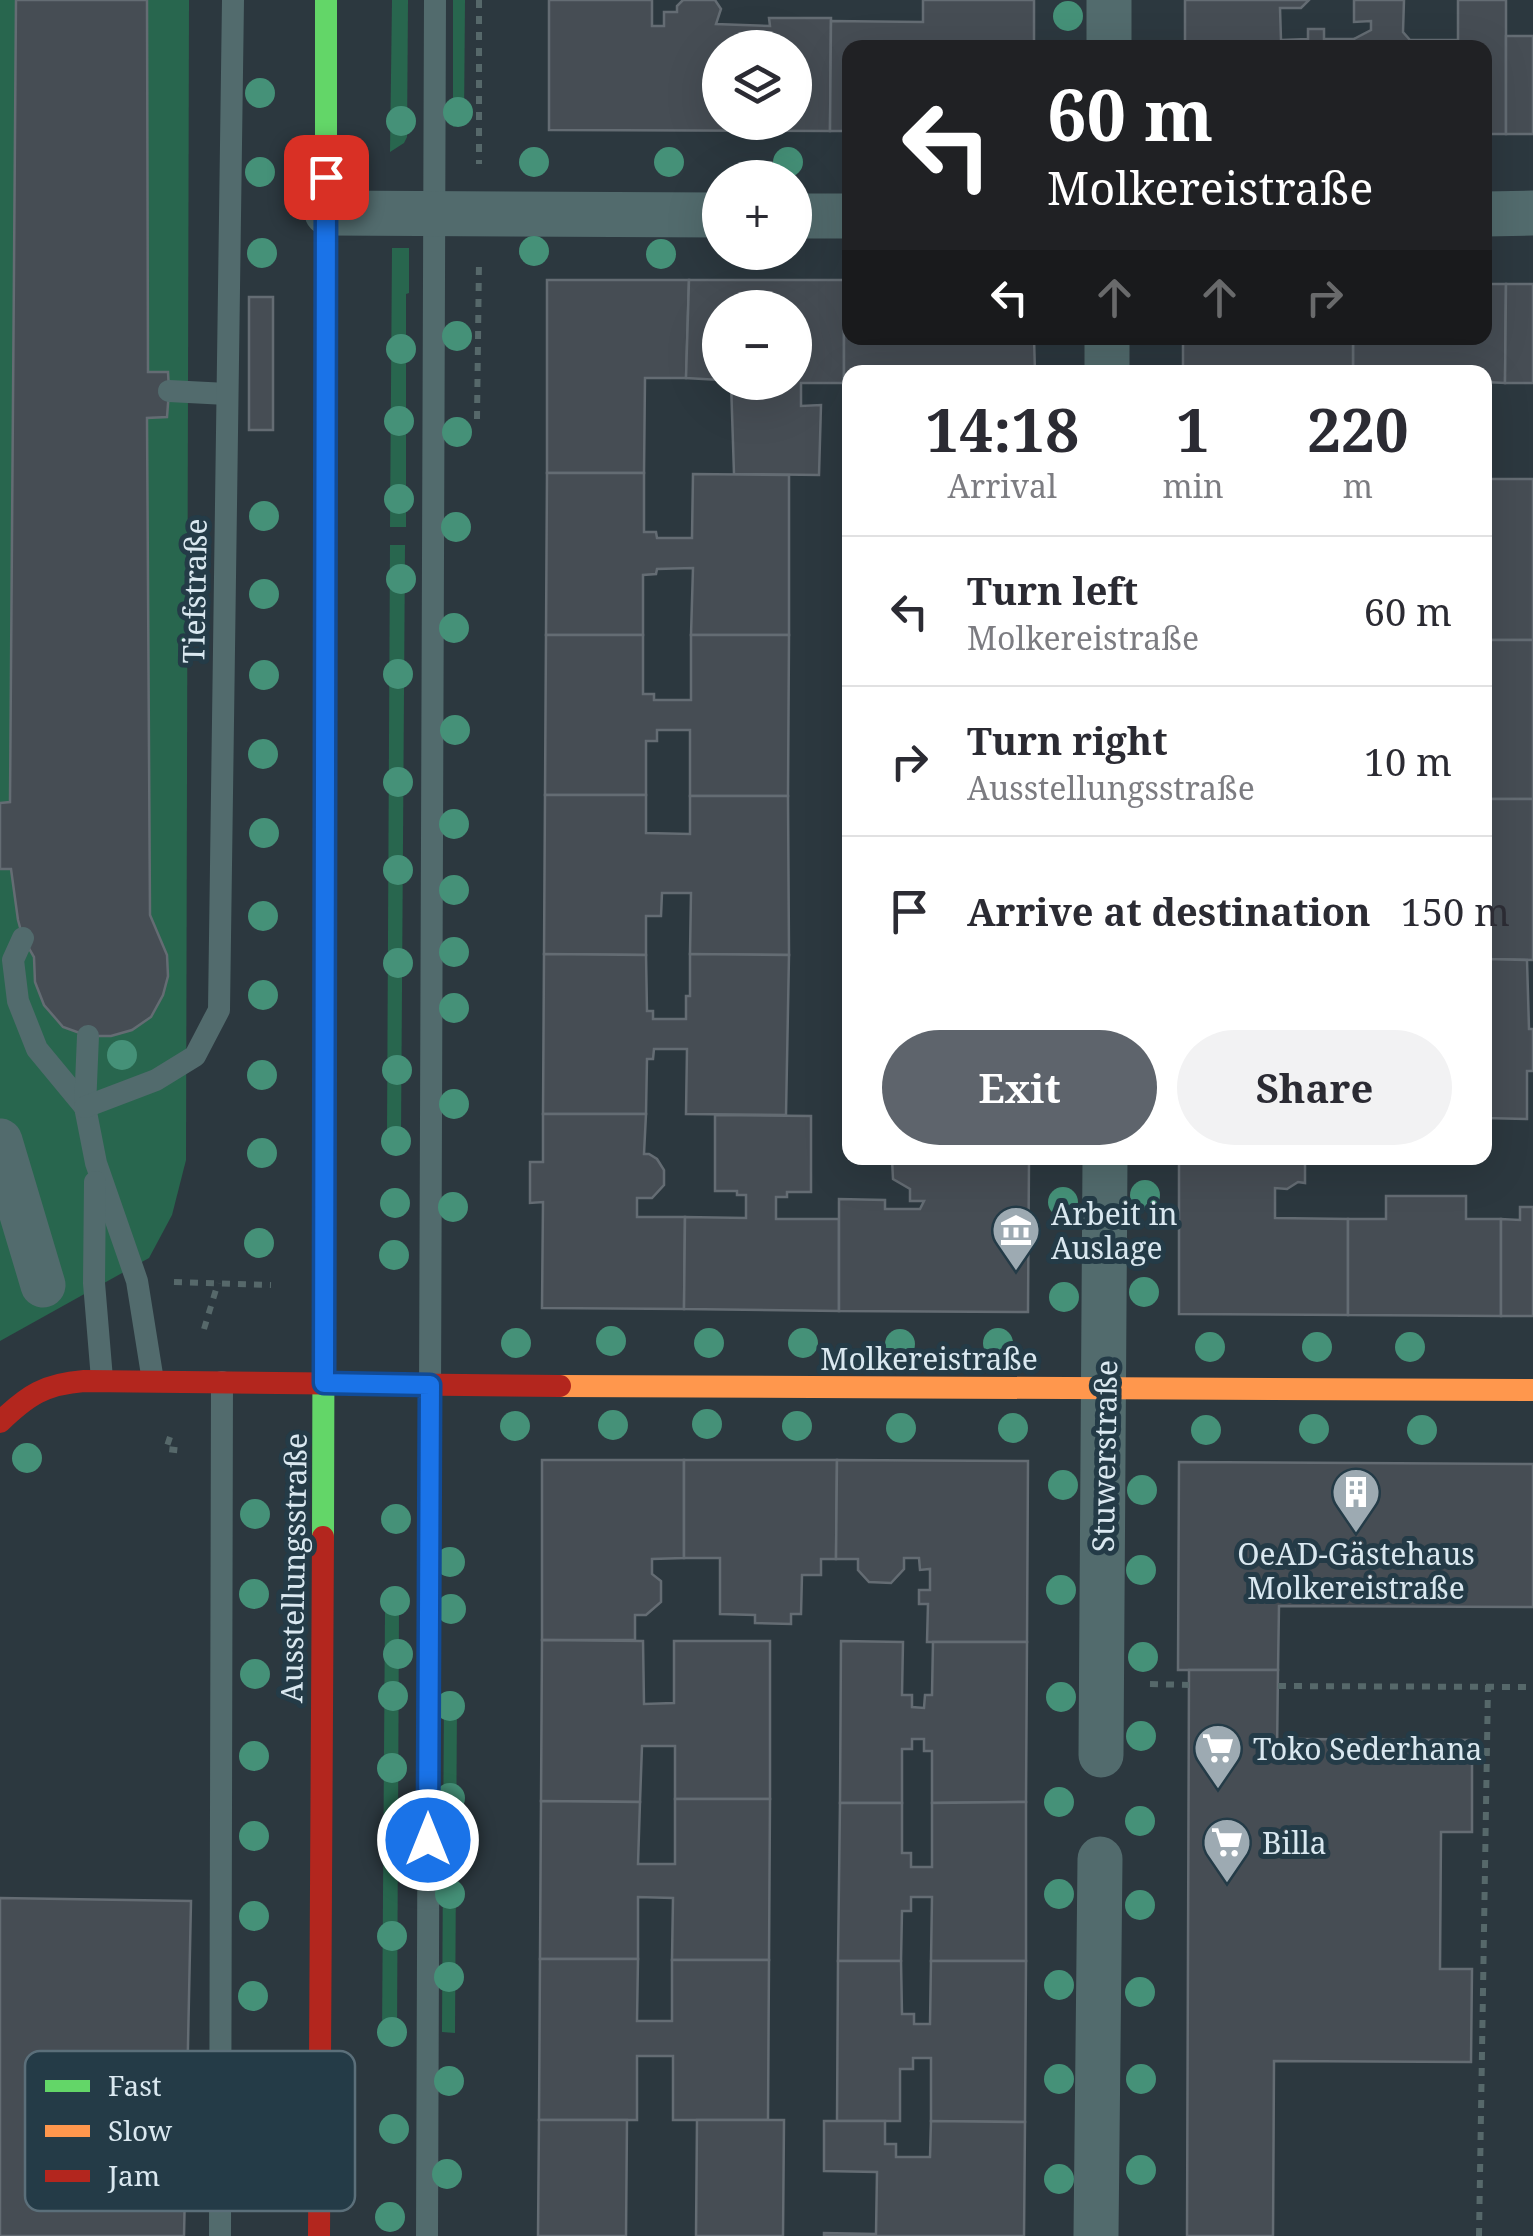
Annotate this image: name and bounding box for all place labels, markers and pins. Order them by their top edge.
pin [284,135,369,220]
place label: Arbeit in Auslage [1051,1193,1178,1268]
museum icon: Arbeit in Auslage [990,1204,1042,1272]
building icon: OeAD-Gästehaus Molkereistraße [1330,1466,1382,1534]
place label: OeAD-Gästehaus Molkereistraße [1237,1533,1475,1608]
supermarket icon: Toko Sederhana [1192,1722,1244,1790]
place label: Toko Sederhana [1253,1728,1482,1769]
supermarket icon: Billa [1201,1816,1253,1884]
place label: Billa [1262,1822,1327,1863]

